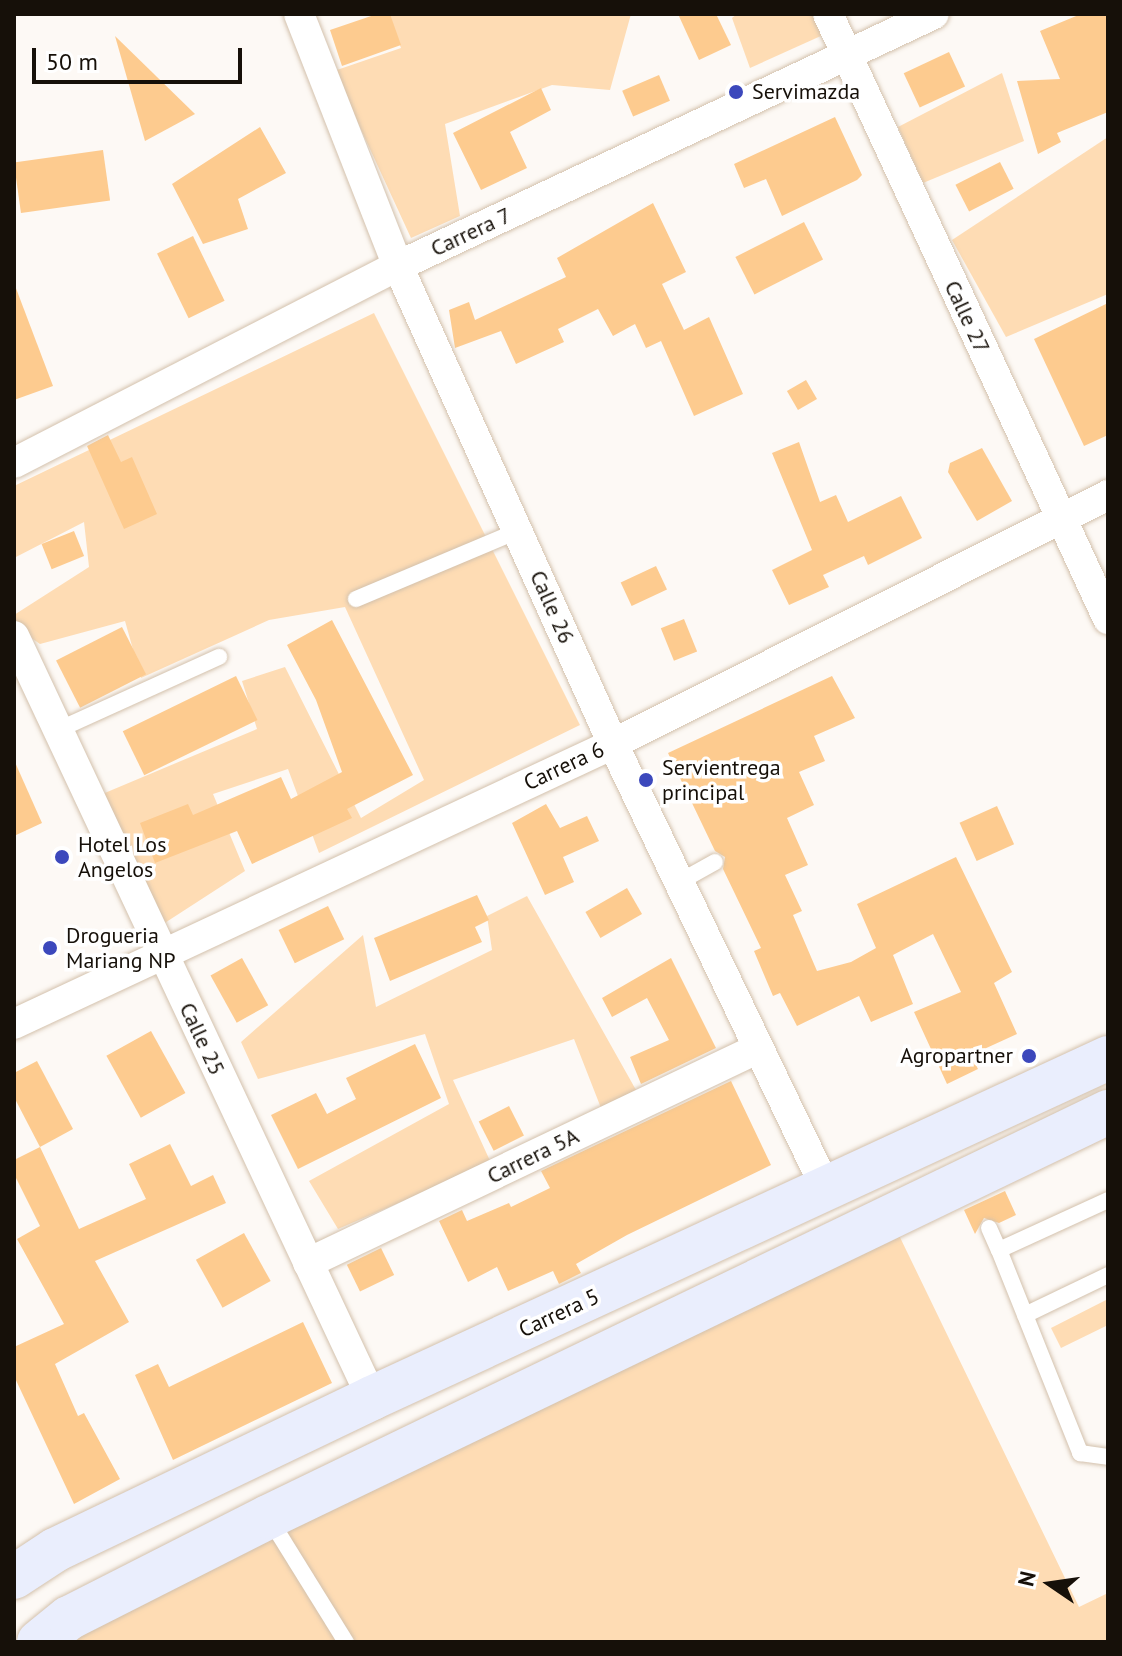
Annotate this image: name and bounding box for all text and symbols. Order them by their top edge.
scale bar [36,32,246,82]
text: 50 m [46,46,98,77]
place label: Servimazda [752,79,860,105]
marker: Servimazda [727,83,745,101]
street label: Carrera 7 [427,202,515,262]
street label: Calle 27 [939,277,995,357]
street label: Calle 26 [524,566,580,648]
street label: Carrera 6 [520,736,608,796]
place label: Servientrega principal [662,754,781,806]
marker: Servientrega principal [637,771,655,789]
place label: Hotel Los Angelos [78,831,166,882]
marker: Hotel Los Angelos [53,848,71,866]
place label: Drogueria Mariang NP [66,922,175,974]
marker: Drogueria Mariang NP [41,939,59,957]
street label: Calle 25 [174,999,230,1079]
place label: Agropartner [900,1043,1013,1069]
marker: Agropartner [1020,1047,1038,1065]
street label: Carrera 5A [483,1123,583,1189]
street label: Carrera 5 [515,1283,603,1343]
north arrow [1010,1544,1090,1624]
text: N [1011,1568,1042,1589]

